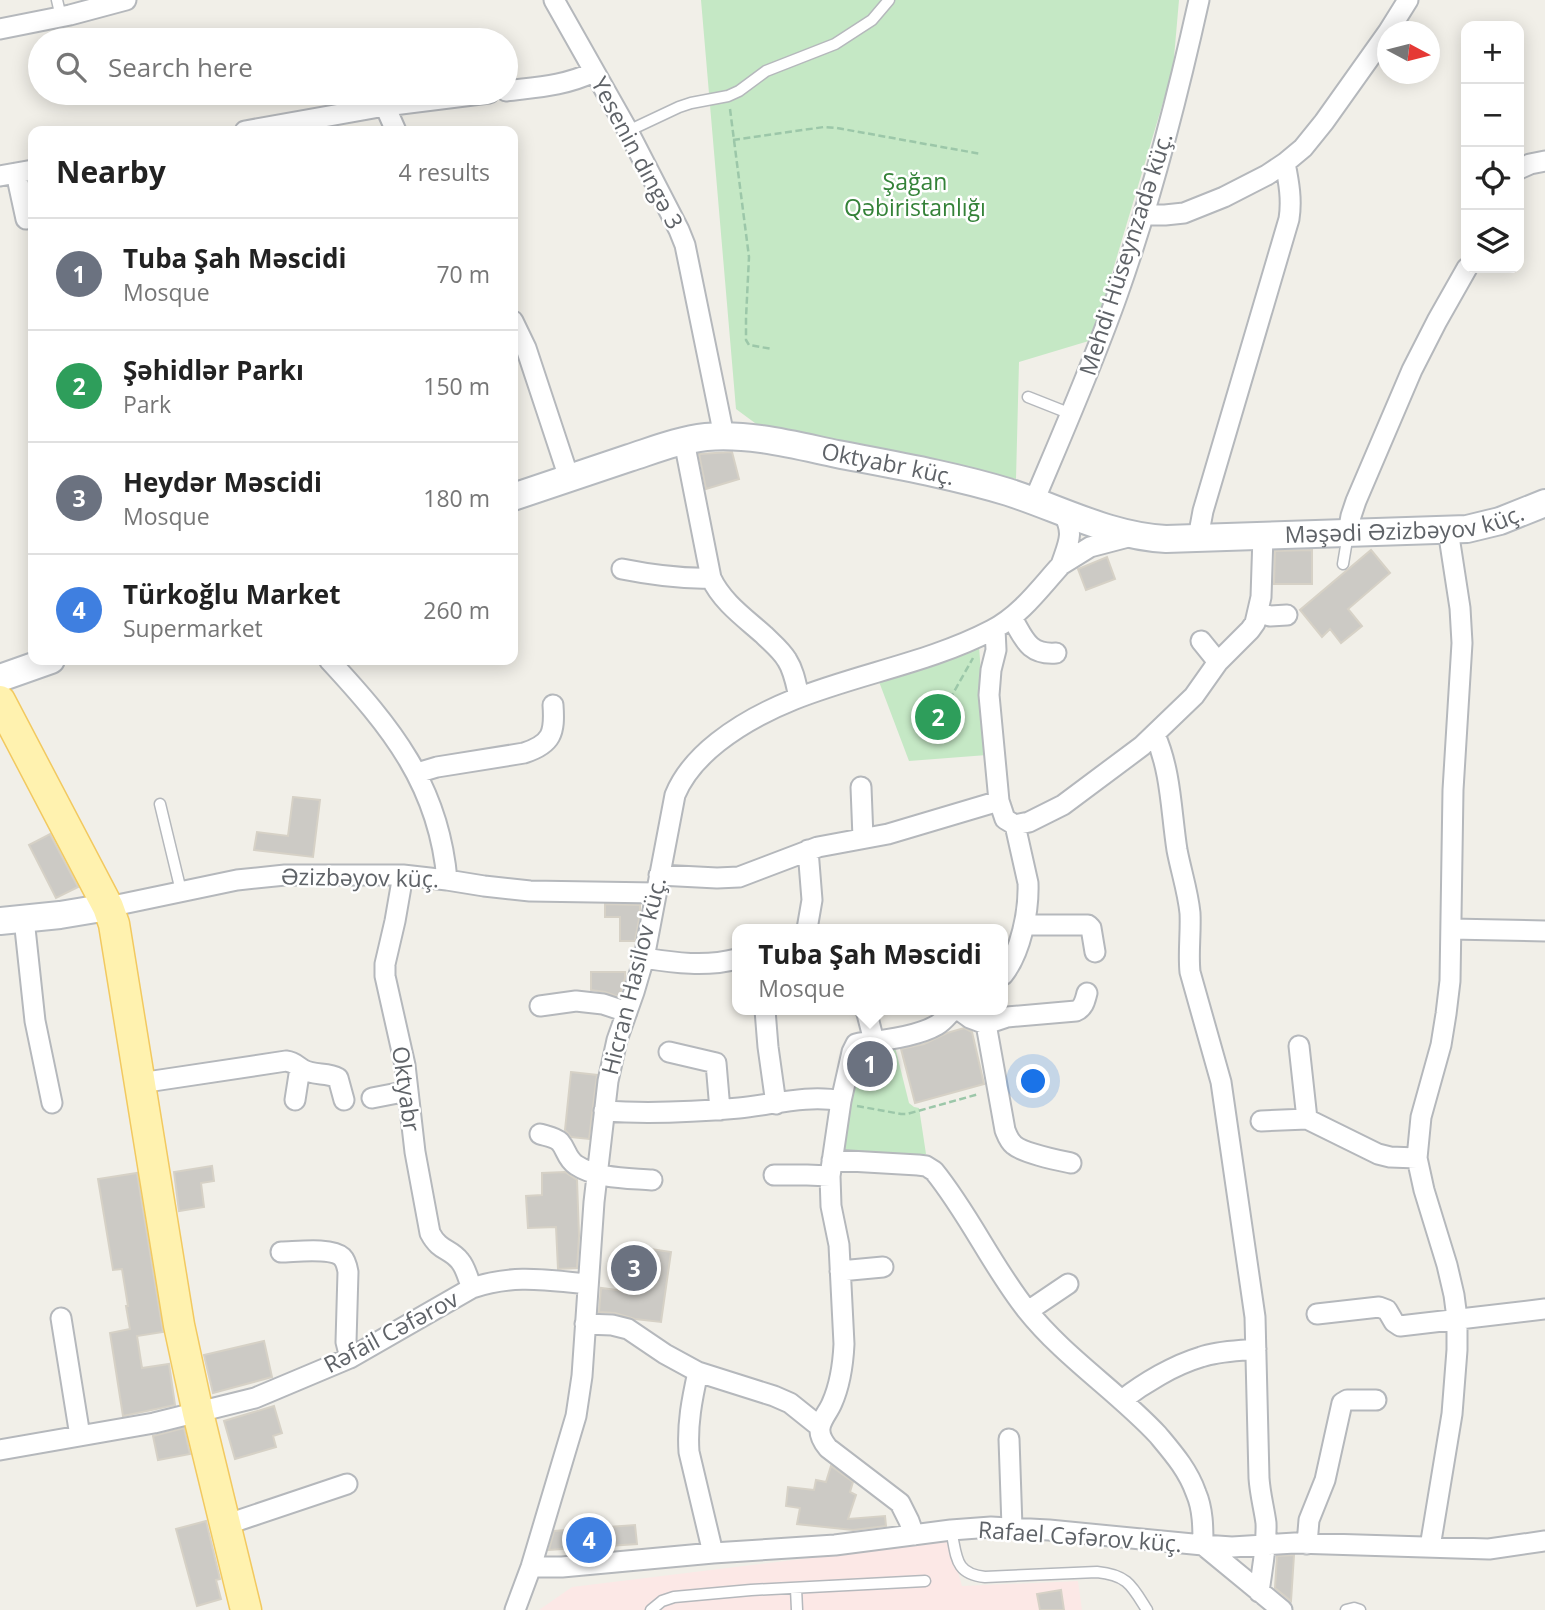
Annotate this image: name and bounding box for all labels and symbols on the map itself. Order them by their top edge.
north arrow [1377,21,1440,84]
street label: Yesenin dıngə 3 [584,71,691,234]
street label: Mehdi Hüseynzadə küç. [1071,128,1179,379]
park label: Şağan Qəbiristanlığı [844,165,986,223]
street label: Oktyabr küç. [819,434,958,492]
street label: Məşədi Əzizbəyov küç. [1284,496,1529,550]
pin: 2 [915,691,961,743]
street label: Əzizbəyov küç. [281,860,439,894]
street label: Hicran Hasilov küç. [593,873,673,1078]
pin: 1 [847,1038,893,1090]
street label: Oktyabr [385,1044,429,1134]
your location [1016,1064,1050,1098]
pin: 3 [611,1242,657,1294]
street label: Rəfail Cəfərov [318,1282,464,1380]
street label: Rafael Cəfərov küç. [977,1513,1183,1559]
pin: 4 [566,1514,612,1566]

